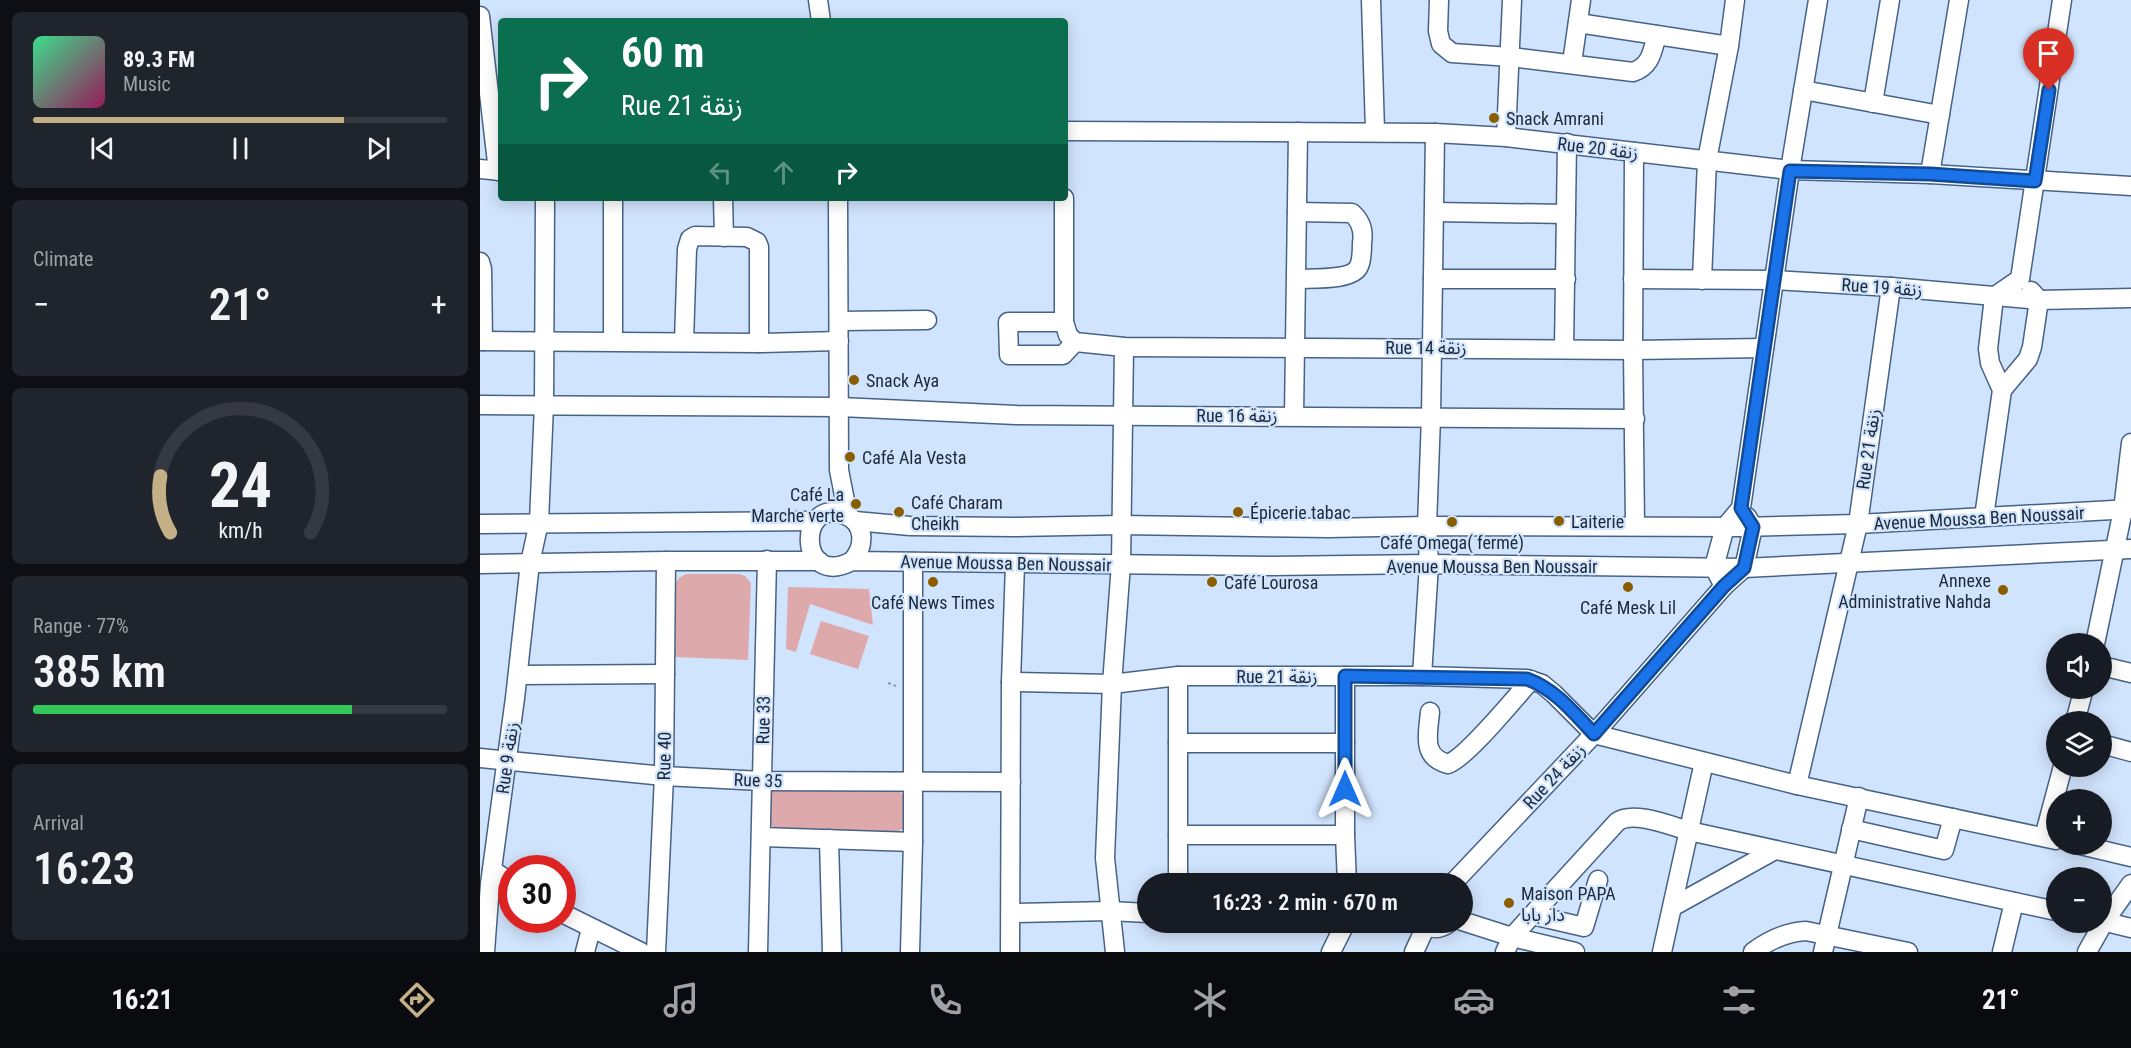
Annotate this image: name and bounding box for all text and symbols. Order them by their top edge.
text: 60 m [621,28,704,77]
pin [2023,28,2074,90]
icon: arrive [2032,37,2065,70]
icon: right [522,42,600,120]
text: 89.3 FM [123,47,195,72]
text: Music [123,72,171,96]
text: Rue 21 زنقة [621,90,743,122]
place label: Snack Amrani [1506,108,1604,129]
marker: Snack Amrani [1487,111,1501,125]
icon: previous [86,132,119,165]
icon: pause [224,132,257,165]
icon: next [362,132,395,165]
street label: Rue 20 زنقة [1556,133,1640,164]
icon: left [704,156,737,189]
icon: ahead [767,156,800,189]
icon: right [830,156,863,189]
text: Climate [33,247,93,271]
street label: Rue 19 زنقة [1841,274,1923,301]
text: 21° [209,278,271,331]
text: − [33,285,50,324]
text: + [431,285,447,324]
street label: Rue 14 زنقة [1385,337,1467,359]
place label: Snack Aya [866,370,939,391]
marker: Snack Aya [847,373,861,387]
street label: Rue 16 زنقة [1196,405,1278,427]
street label: Rue 21 زنقة [1852,407,1885,491]
place label: Café Ala Vesta [862,447,966,468]
text: 24 [208,449,272,522]
marker: Café Ala Vesta [843,450,857,464]
place label: Café La Marche verte [751,484,844,526]
place label: Café Charam Cheikh [911,492,1003,534]
marker: Café La Marche verte [849,497,863,511]
place label: Épicerie tabac [1250,502,1351,523]
street label: Avenue Moussa Ben Noussair [1873,502,2085,534]
marker: Café Charam Cheikh [892,505,906,519]
marker: Épicerie tabac [1231,505,1245,519]
place label: Laiterie [1571,511,1624,532]
marker: Laiterie [1552,514,1566,528]
marker: Café Omega( fermé) [1445,515,1459,529]
text: km/h [218,518,262,543]
place label: Café Omega( fermé) [1380,532,1524,554]
street label: Avenue Moussa Ben Noussair [900,551,1112,575]
street label: Avenue Moussa Ben Noussair [1386,556,1598,577]
place label: Annexe Administrative Nahda [1838,570,1991,612]
place label: Café Lourosa [1224,572,1318,593]
marker: Café News Times [926,575,940,589]
marker: Café Lourosa [1205,575,1219,589]
marker: Café Mesk Lil [1621,580,1635,594]
marker: Annexe Administrative Nahda [1996,583,2010,597]
place label: Café News Times [871,592,995,613]
place label: Café Mesk Lil [1580,597,1676,618]
text: Range · 77% [33,614,129,638]
map controls [2046,633,2112,933]
button: sound [2046,633,2112,699]
text: 385 km [33,645,166,698]
street label: Rue 21 زنقة [1236,666,1318,688]
street label: Rue 33 [752,696,774,744]
button: layers [2046,711,2112,777]
street label: Rue 9 زنقة [492,721,523,795]
street label: Rue 40 [653,732,675,780]
street label: Rue 24 زنقة [1519,739,1590,814]
position arrow [1313,757,1377,821]
street label: Rue 35 [733,769,783,791]
button: + [2046,789,2112,855]
text: Arrival [33,811,84,835]
text: 16:23 [33,842,135,895]
speed limit sign: 30 [498,855,576,933]
button: − [2046,867,2112,933]
place label: Maison PAPA دار بابا [1521,883,1616,926]
text: 16:23 · 2 min · 670 m [1212,890,1398,915]
marker: Maison PAPA دار بابا [1502,896,1516,910]
icon: directions [396,979,438,1021]
icon: music [660,979,702,1021]
icon: phone [924,979,966,1021]
icon: climate [1189,979,1231,1021]
icon: car [1453,979,1495,1021]
icon: filters [1718,979,1760,1021]
text: 16:21 [111,984,173,1016]
text: 21° [1982,984,2020,1016]

